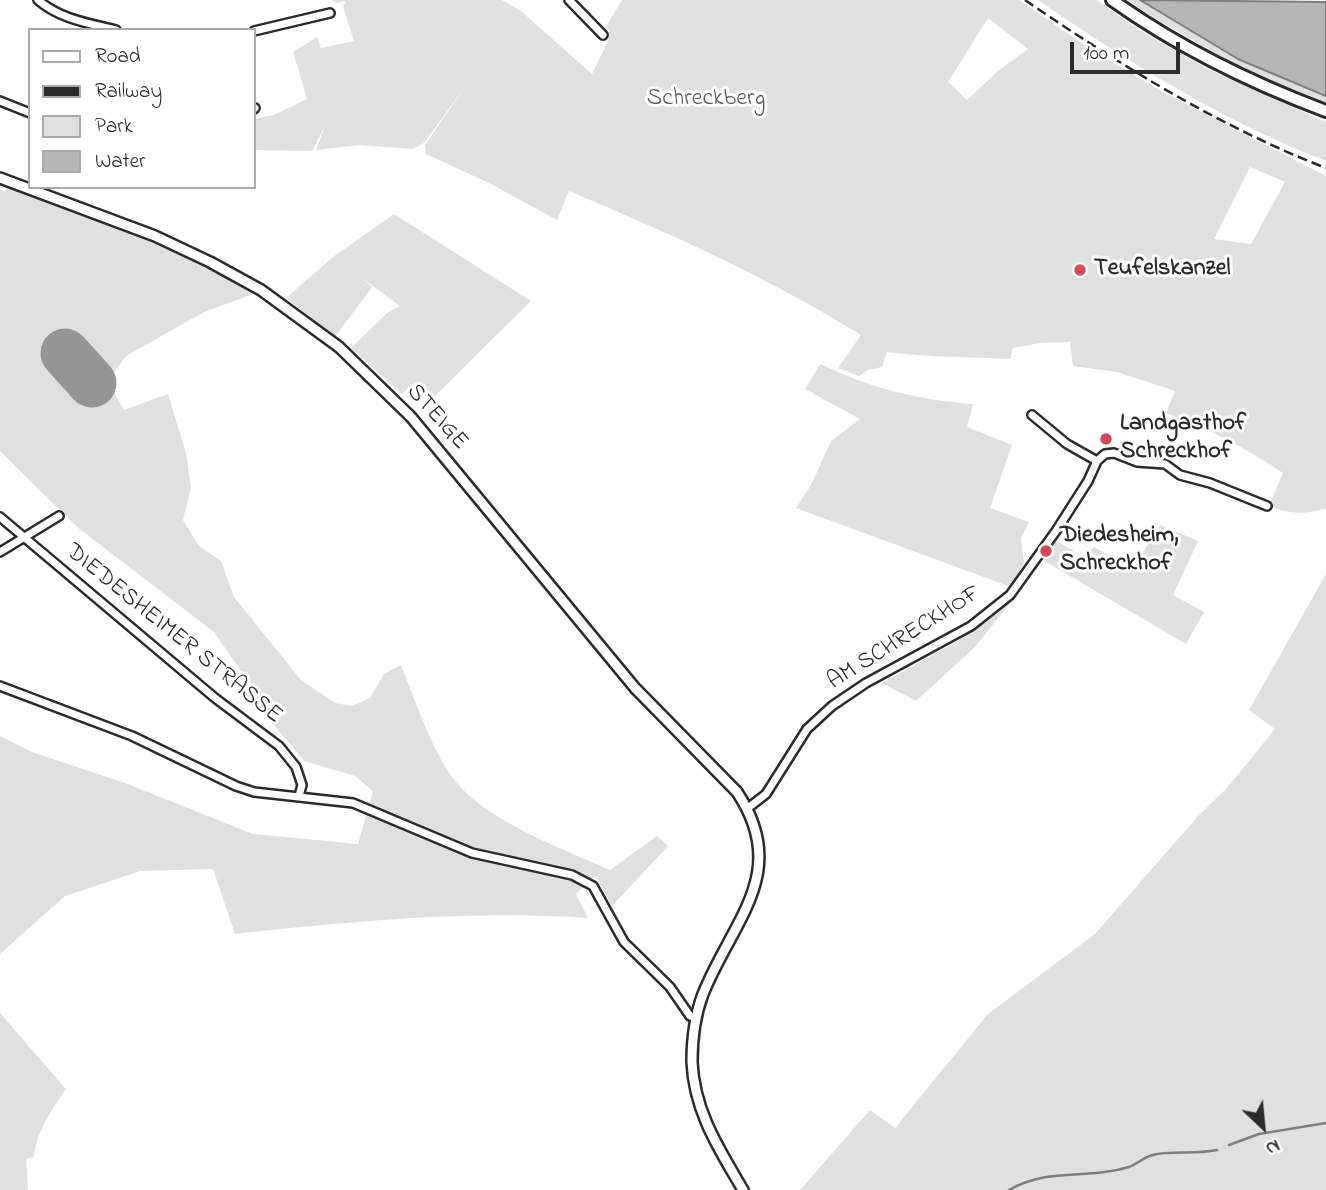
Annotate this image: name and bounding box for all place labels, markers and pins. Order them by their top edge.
place label: Teufelskanzel [1094,256,1230,284]
marker: Teufelskanzel [1072,262,1088,278]
place label: Landgasthof Schreckhof [1120,411,1246,467]
marker: Landgasthof Schreckhof [1098,431,1114,447]
place label: Diedesheim, Schreckhof [1060,523,1178,579]
marker: Diedesheim, Schreckhof [1038,543,1054,559]

